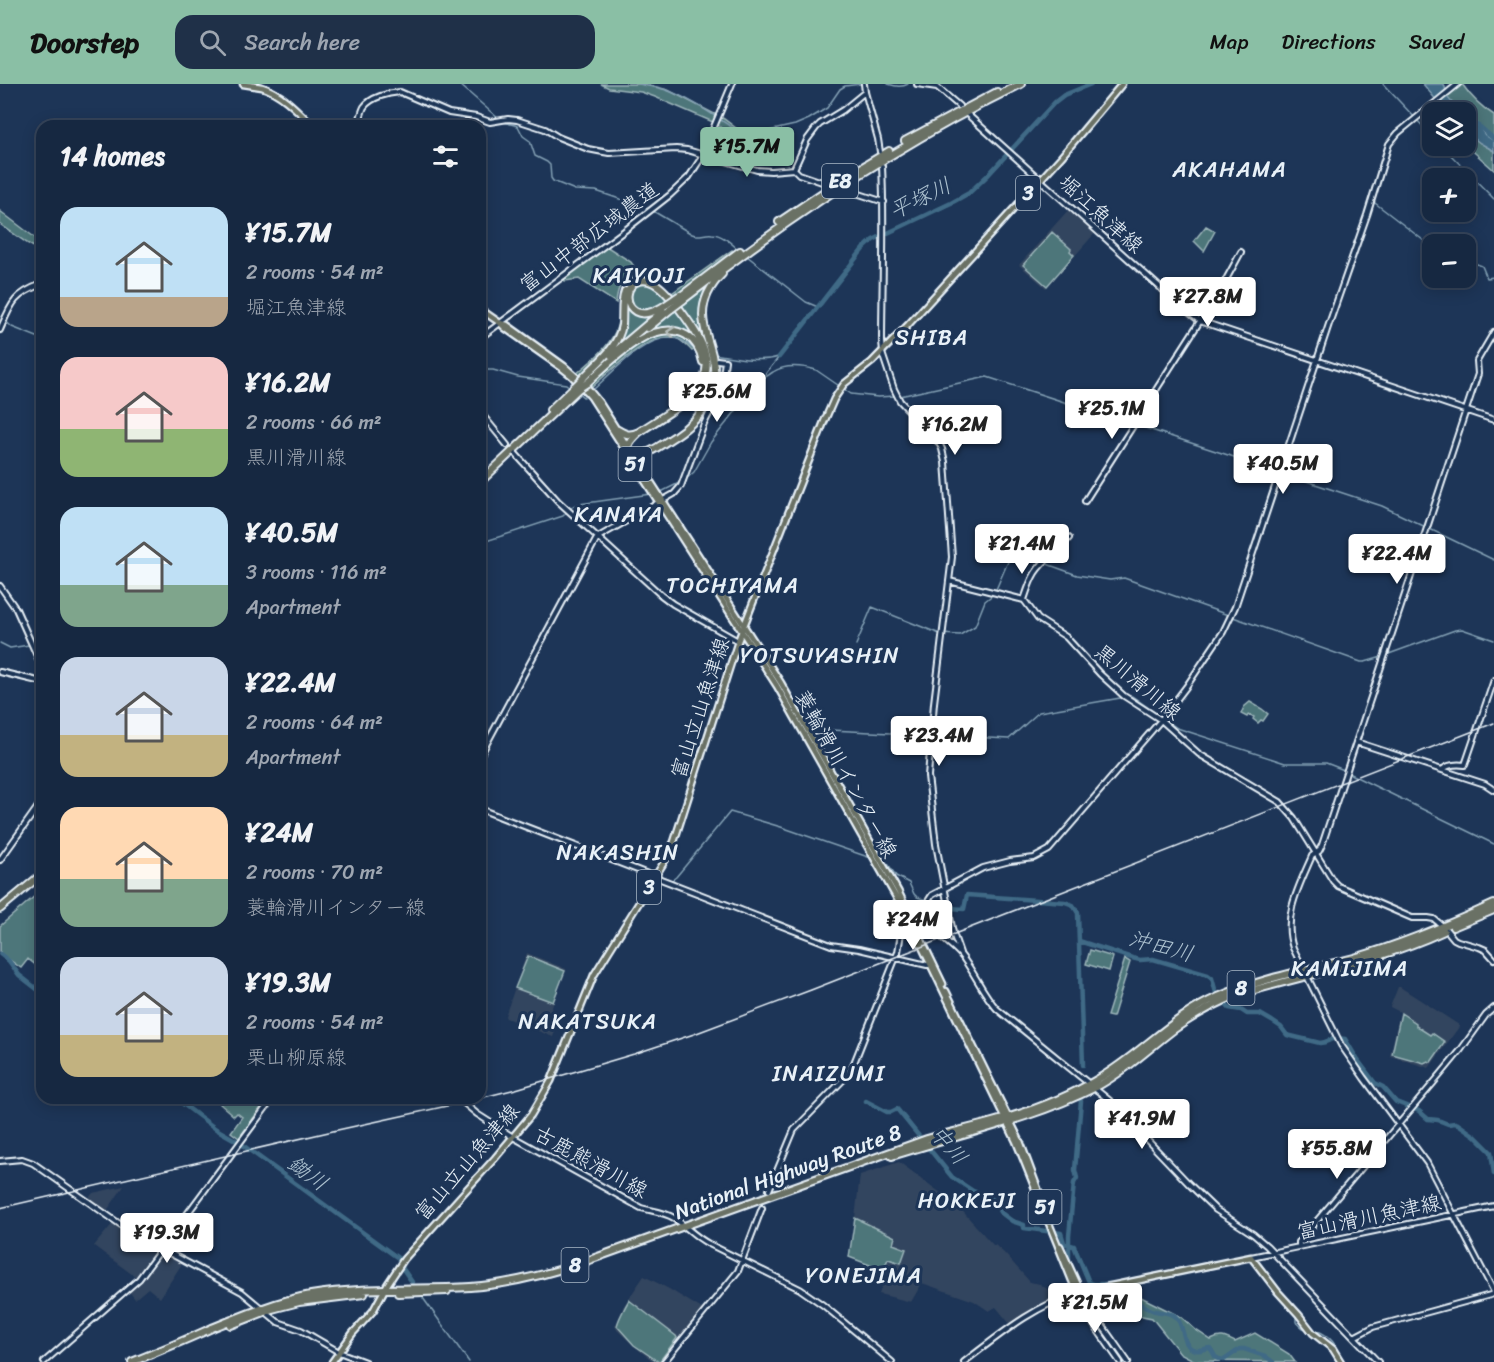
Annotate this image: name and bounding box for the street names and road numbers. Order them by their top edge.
road number: E8 [822,164,858,198]
street label: 堀江魚津線 [1049,165,1153,263]
street label: 富山中部広域農道 [510,171,668,303]
road number: 3 [1016,176,1040,210]
road number: 51 [618,447,652,481]
street label: 富山立山魚津線 [659,632,741,784]
street label: 黒川滑川線 [1086,634,1190,730]
street label: 蓑輪滑川インター線 [784,682,908,866]
road number: 3 [637,870,661,904]
road number: 8 [1228,971,1254,1005]
street label: 富山立山魚津線 [404,1094,530,1230]
street label: National Highway Route 8 [669,1113,907,1231]
street label: 古鹿熊滑川線 [527,1115,655,1209]
street label: 富山滑川魚津線 [1293,1183,1445,1251]
road number: 51 [1028,1190,1062,1224]
road number: 8 [562,1248,588,1282]

